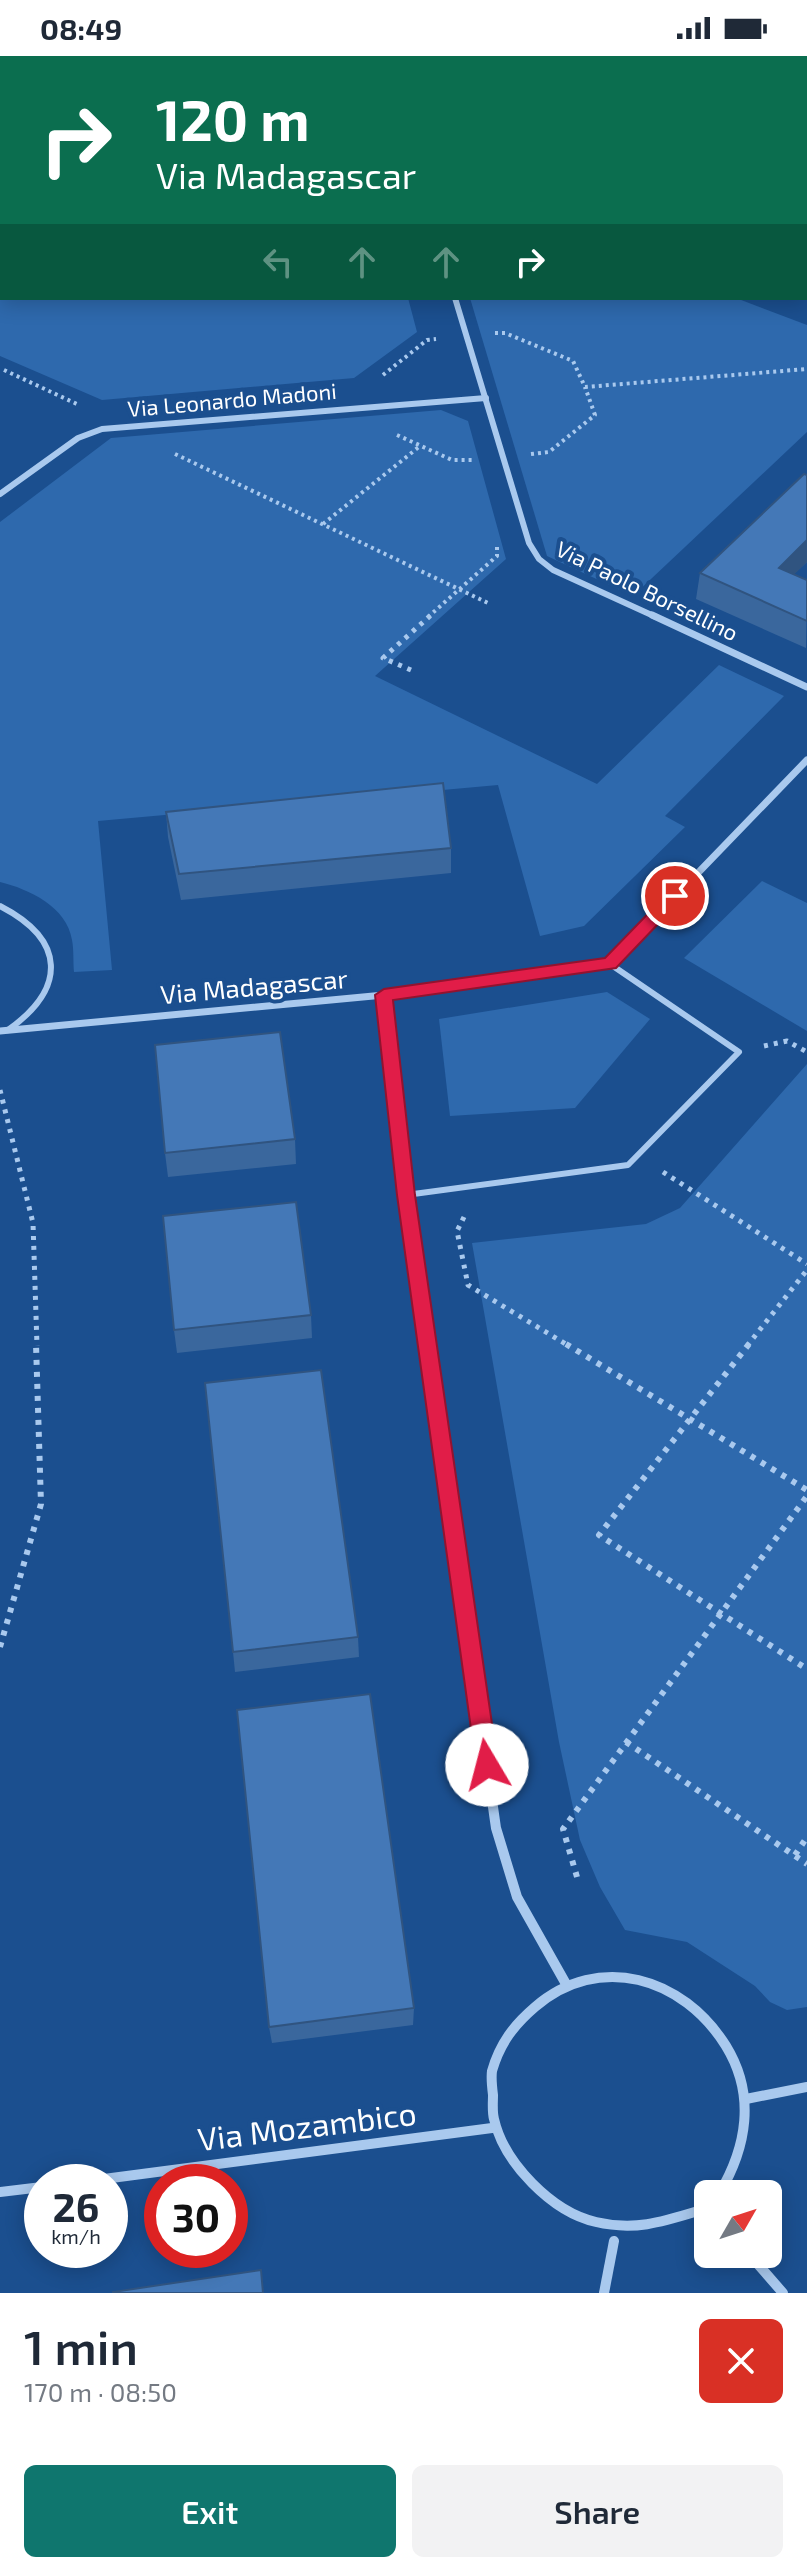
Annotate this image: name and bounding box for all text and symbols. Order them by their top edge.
text: 08:49 [40,10,122,46]
text: 120 m [156,85,310,152]
icon: right [24,88,128,192]
text: Via Madagascar [156,153,416,196]
icon: left [256,240,300,284]
icon: ahead [340,240,384,284]
icon: ahead [424,240,468,284]
icon: right [508,240,552,284]
street label: Via Leonardo Madoni [126,377,337,421]
street label: Via Paolo Borsellino [552,535,743,645]
pin [641,862,709,930]
icon: arrive [653,874,697,918]
street label: Via Madagascar [159,962,349,1009]
position arrow [445,1723,529,1807]
street label: Via Mozambico [195,2093,418,2157]
speed limit sign: 30 [144,2164,248,2268]
north arrow [694,2180,782,2268]
map controls [694,2180,782,2268]
text: 26 [53,2182,99,2230]
text: km/h [51,2224,101,2248]
text: 1 min [24,2317,138,2375]
button: close [699,2319,783,2403]
text: 170 m · 08:50 [24,2376,177,2407]
button: Exit [24,2465,396,2557]
button: Share [412,2465,783,2557]

